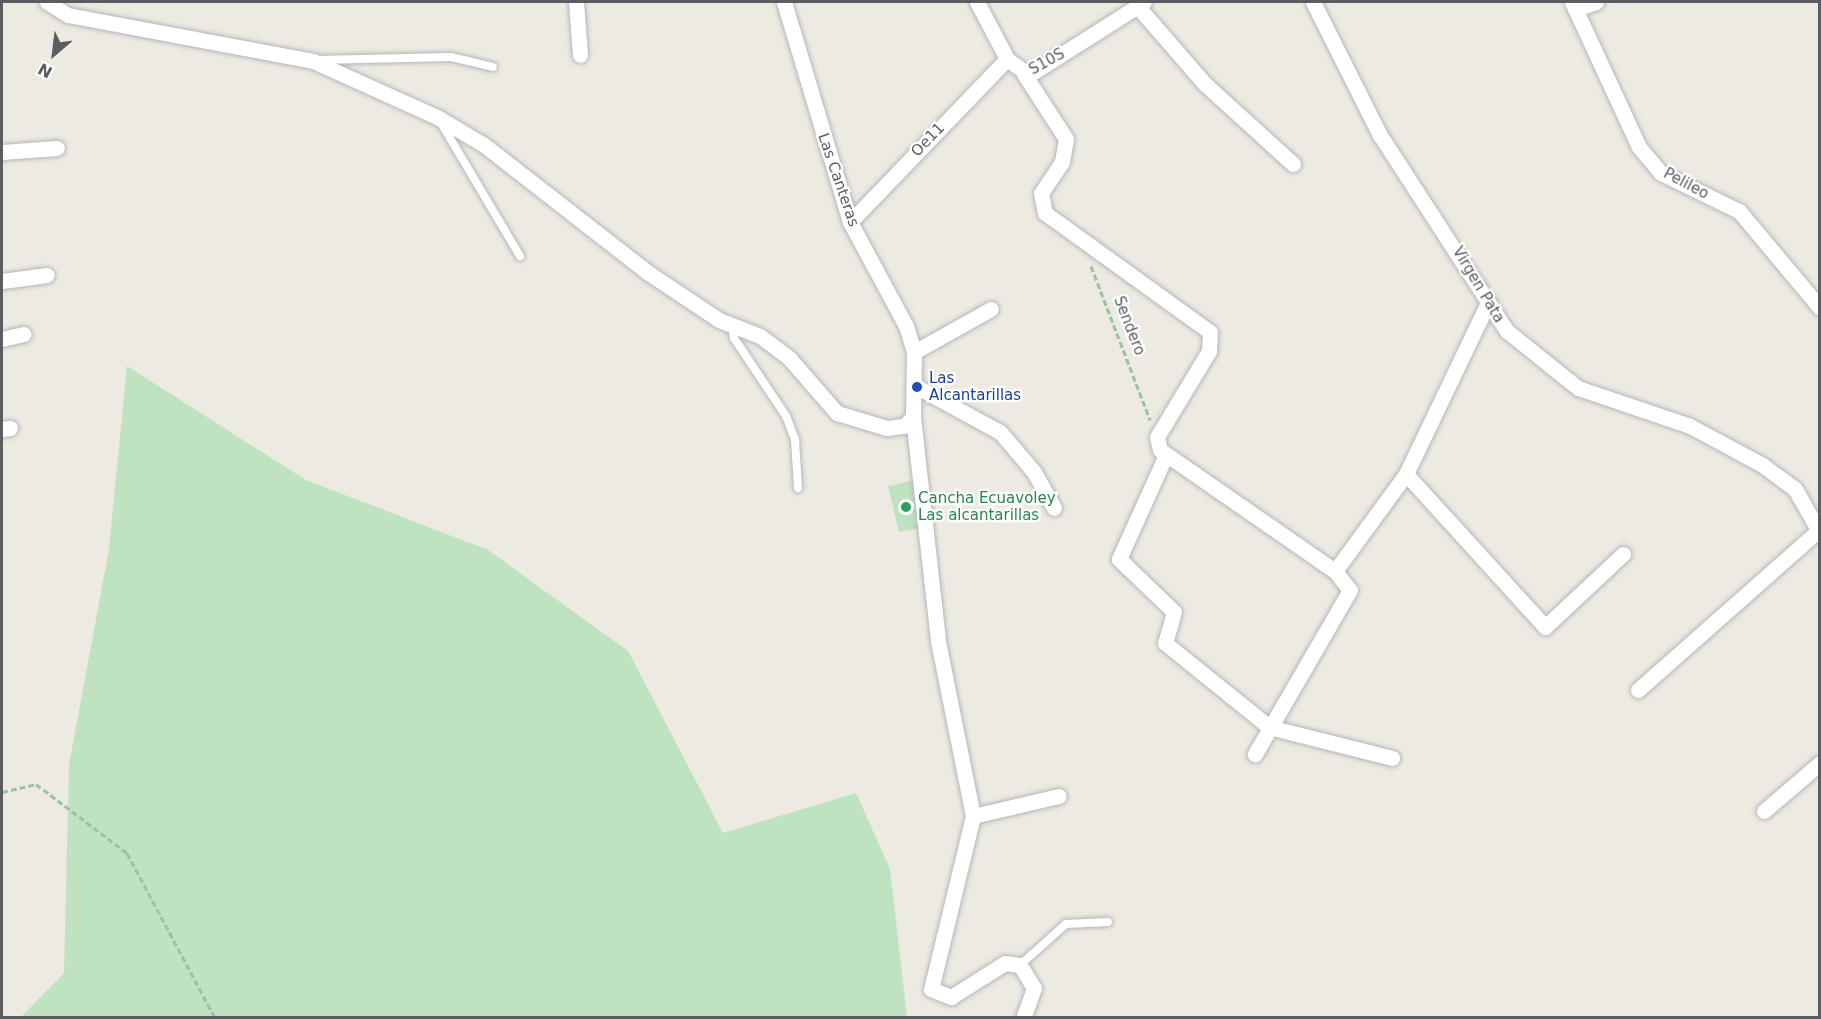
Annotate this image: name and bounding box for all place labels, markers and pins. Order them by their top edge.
place label: Las Alcantarillas [929,369,1021,404]
marker: Las Alcantarillas [910,380,924,394]
place label: Cancha Ecuavoley Las alcantarillas [918,489,1056,524]
marker: Cancha Ecuavoley Las alcantarillas [899,500,913,514]

